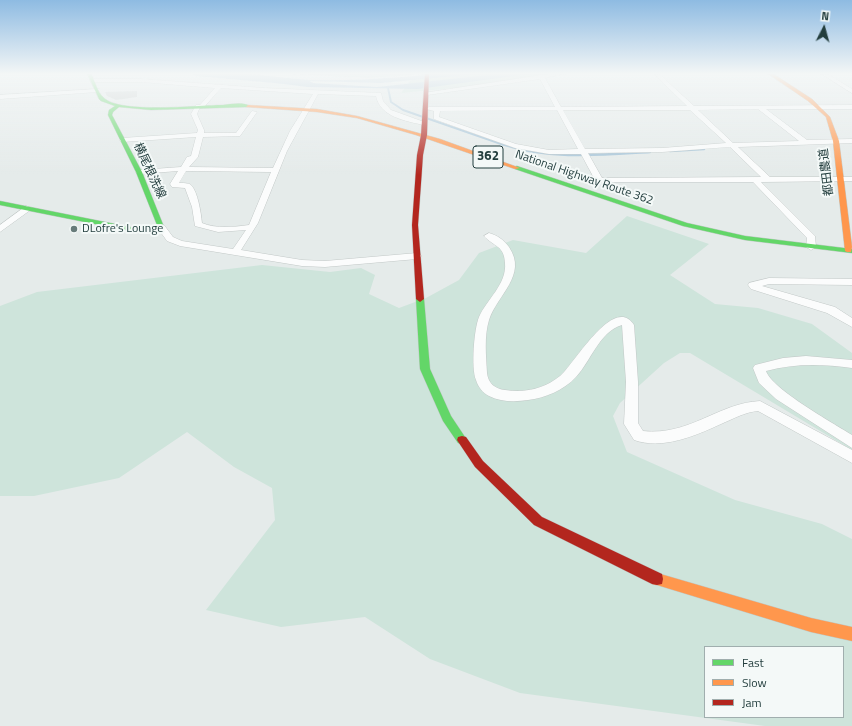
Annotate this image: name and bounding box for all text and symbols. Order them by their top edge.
north arrow [804,8,844,48]
text: N [821,8,830,24]
street label: 横尾根洗線 [130,141,168,201]
road number: 362 [473,146,503,168]
street label: 都田農道 [817,147,837,197]
street label: National Highway Route 362 [513,148,655,208]
place label: DLofre's Lounge [82,222,163,236]
marker: DLofre's Lounge [69,224,79,234]
legend [704,646,844,718]
text: Fast [742,653,764,672]
text: Slow [742,673,767,692]
text: Jam [742,693,762,712]

